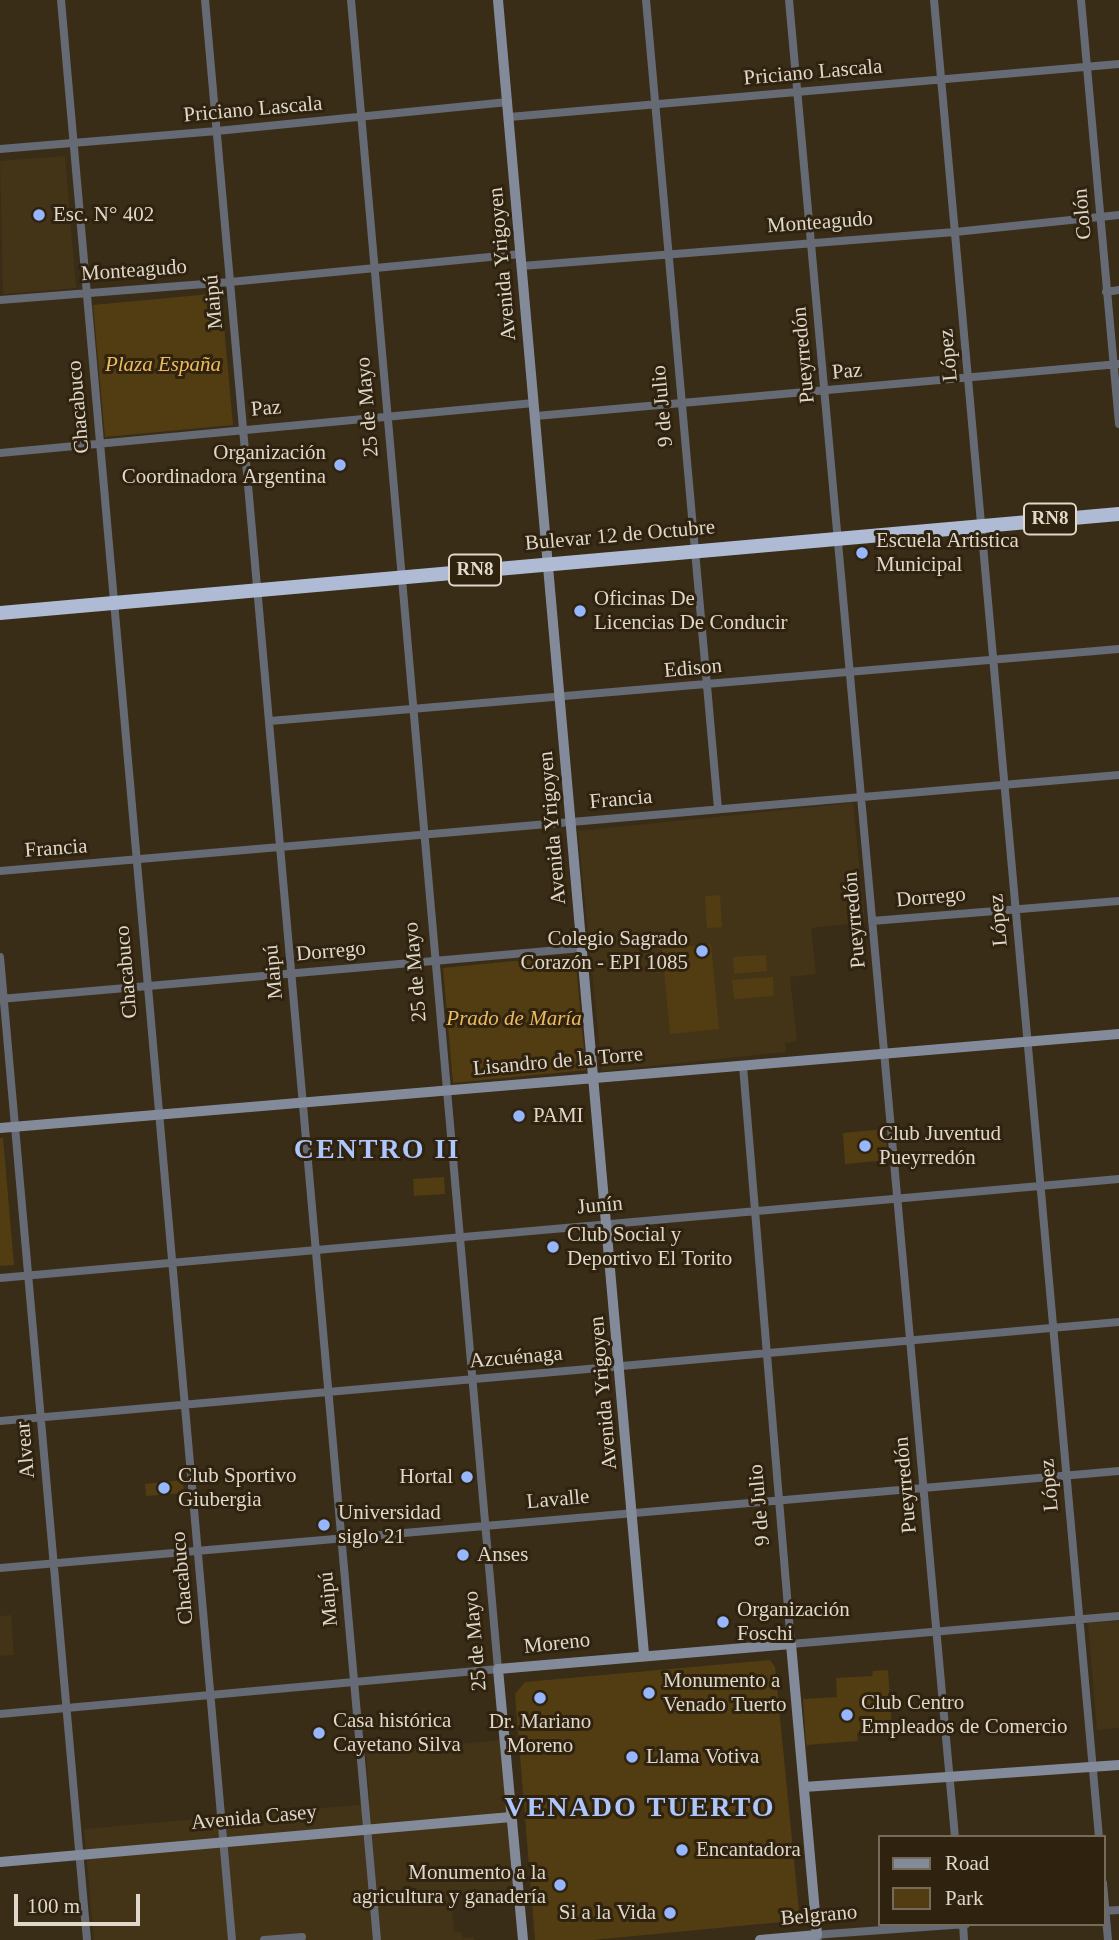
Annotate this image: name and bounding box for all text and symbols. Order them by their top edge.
street label: Priciano Lascala [742,54,884,92]
street label: Priciano Lascala [182,91,324,129]
street label: Avenida Yrigoyen [484,186,522,342]
street label: Colón [1068,187,1098,241]
place label: Esc. N° 402 [53,202,154,228]
marker: Esc. N° 402 [31,207,47,223]
street label: Monteagudo [766,207,874,239]
street label: Monteagudo [80,255,188,287]
street label: Maipú [199,274,229,330]
street label: Pueyrredón [787,306,821,404]
street label: López [934,328,964,382]
park label: Plaza España [105,352,221,378]
street label: 25 de Mayo [351,356,385,458]
street label: Paz [831,358,863,386]
street label: Chacabuco [62,359,96,455]
street label: 9 de Julio [647,364,679,448]
street label: Paz [250,395,282,423]
place label: Organización Coordinadora Argentina [122,440,326,490]
marker: Organización Coordinadora Argentina [332,457,348,473]
road number: RN8 [1024,504,1076,534]
street label: Bulevar 12 de Octubre [524,515,716,557]
place label: Escuela Artistica Municipal [876,528,1019,578]
marker: Escuela Artistica Municipal [854,545,870,561]
road number: RN8 [449,554,501,586]
place label: Oficinas De Licencias De Conducir [594,586,788,636]
marker: Oficinas De Licencias De Conducir [572,603,588,619]
street label: Edison [663,654,723,684]
street label: Avenida Yrigoyen [534,750,572,906]
street label: Francia [589,785,653,815]
street label: Francia [24,834,88,864]
street label: Pueyrredón [838,871,872,969]
street label: Dorrego [895,882,967,914]
street label: López [984,893,1014,947]
street label: 25 de Mayo [399,921,433,1023]
street label: Chacabuco [110,924,144,1020]
place label: Colegio Sagrado Corazón - EPI 1085 [521,926,688,976]
street label: Dorrego [295,936,367,968]
marker: Colegio Sagrado Corazón - EPI 1085 [694,943,710,959]
street label: Maipú [259,944,289,1000]
park label: Prado de María [446,1006,582,1032]
street label: Lisandro de la Torre [472,1042,644,1082]
place label: PAMI [533,1103,584,1129]
marker: PAMI [511,1108,527,1124]
place label: Club Juventud Pueyrredón [879,1121,1001,1171]
district label: CENTRO II [295,1134,459,1168]
marker: Club Juventud Pueyrredón [857,1138,873,1154]
street label: Junín [576,1191,624,1221]
place label: Club Social y Deportivo El Torito [567,1222,732,1272]
marker: Club Social y Deportivo El Torito [545,1239,561,1255]
street label: Avenida Yrigoyen [585,1315,623,1471]
street label: Azcuénaga [468,1341,564,1375]
street label: Alvear [11,1420,41,1480]
street label: Pueyrredón [889,1436,923,1534]
street label: López [1035,1458,1065,1512]
place label: Club Sportivo Giubergia [178,1463,296,1513]
street label: 9 de Julio [744,1463,776,1547]
place label: Hortal [399,1464,453,1490]
marker: Hortal [459,1469,475,1485]
marker: Club Sportivo Giubergia [156,1480,172,1496]
street label: Lavalle [526,1485,590,1515]
place label: Universidad siglo 21 [338,1500,441,1550]
marker: Universidad siglo 21 [316,1517,332,1533]
street label: Chacabuco [166,1530,200,1626]
place label: Anses [477,1542,528,1568]
marker: Anses [455,1547,471,1563]
street label: Maipú [314,1571,344,1627]
street label: 25 de Mayo [459,1590,493,1692]
place label: Organización Foschi [737,1597,850,1647]
marker: Organización Foschi [715,1614,731,1630]
street label: Moreno [523,1628,591,1660]
place label: Monumento a Venado Tuerto [663,1668,786,1718]
marker: Monumento a Venado Tuerto [641,1685,657,1701]
marker: Dr. Mariano Moreno [532,1690,548,1706]
place label: Club Centro Empleados de Comercio [861,1690,1067,1740]
marker: Club Centro Empleados de Comercio [839,1707,855,1723]
place label: Casa histórica Cayetano Silva [333,1708,461,1758]
place label: Dr. Mariano Moreno [489,1709,591,1759]
marker: Casa histórica Cayetano Silva [311,1725,327,1741]
place label: Llama Votiva [646,1744,759,1770]
marker: Llama Votiva [624,1749,640,1765]
district label: VENADO TUERTO [506,1792,774,1826]
street label: Avenida Casey [190,1800,318,1836]
legend [878,1835,1105,1926]
place label: Encantadora [696,1837,801,1863]
marker: Encantadora [674,1842,690,1858]
text: Road [945,1851,989,1875]
place label: Monumento a la agricultura y ganadería [352,1860,546,1910]
marker: Monumento a la agricultura y ganadería [552,1877,568,1893]
scale bar [18,1881,144,1925]
text: Park [945,1886,984,1910]
text: 100 m [27,1894,80,1918]
place label: Si a la Vida [559,1900,656,1926]
street label: Belgrano [780,1900,858,1932]
marker: Si a la Vida [662,1905,678,1921]

